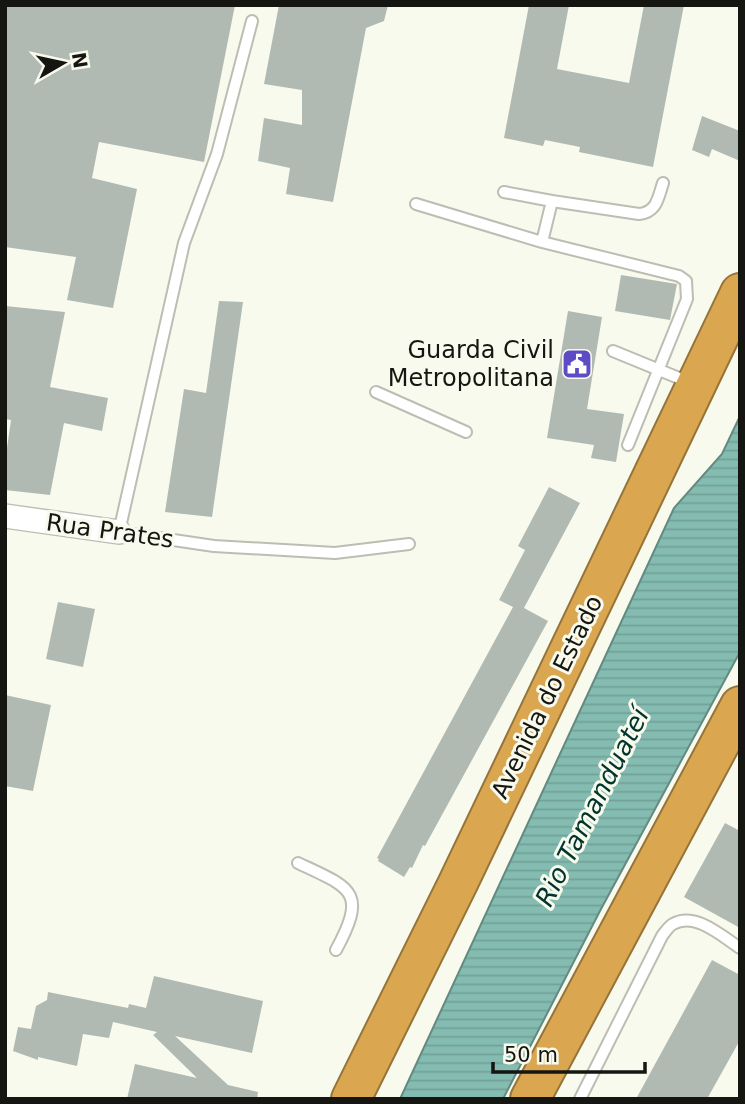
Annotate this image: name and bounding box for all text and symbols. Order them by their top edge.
north arrow [28,28,98,98]
text: N [68,51,92,70]
place label: Guarda Civil Metropolitana [388,336,554,392]
public building icon: Guarda Civil Metropolitana [560,347,594,381]
street label: Rua Prates [44,508,176,554]
street label: Avenida do Estado [486,591,608,803]
water label: Rio Tamanduateí [529,699,657,911]
scale bar [493,1030,645,1074]
text: 50 m [504,1043,558,1067]

